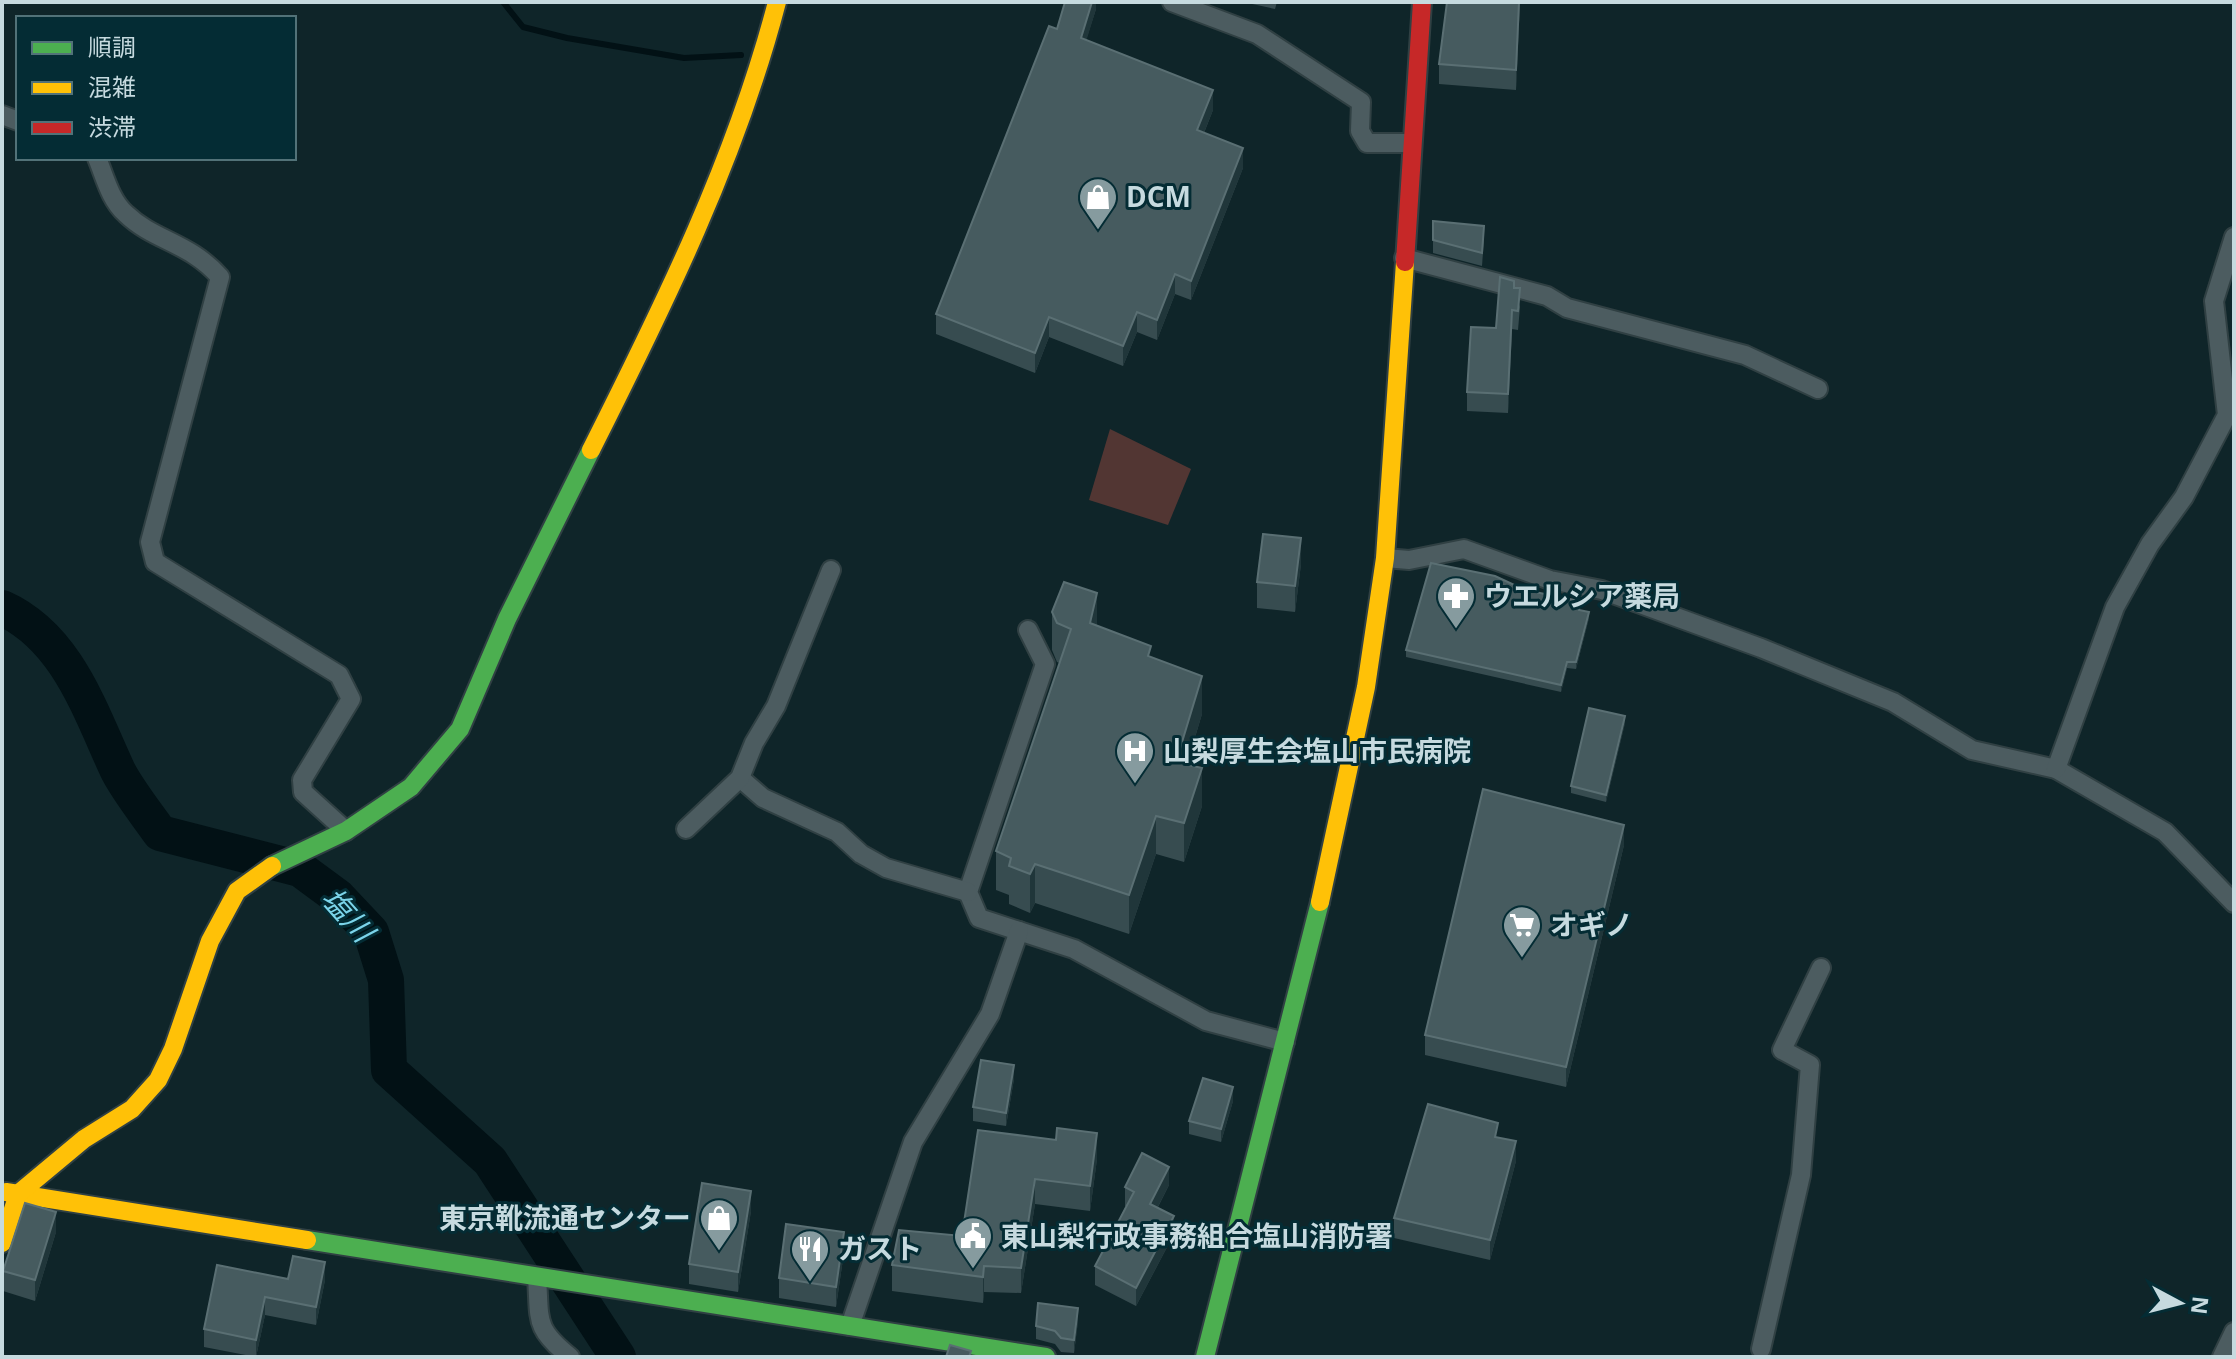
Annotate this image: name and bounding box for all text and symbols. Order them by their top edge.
legend [16,16,296,160]
text: 順調 [88,30,136,63]
text: 混雑 [88,70,136,103]
text: 渋滞 [88,110,136,143]
shop icon: DCM [1077,176,1119,231]
place label: DCM [1126,177,1191,215]
pharmacy icon: ウエルシア薬局 [1435,575,1477,630]
place label: ウエルシア薬局 [1484,576,1680,614]
hospital icon: 山梨厚生会塩山市民病院 [1114,730,1156,785]
place label: 山梨厚生会塩山市民病院 [1163,731,1471,769]
water label: 塩川 [313,878,385,952]
supermarket icon: オギノ [1501,904,1543,959]
place label: オギノ [1550,905,1633,943]
shop icon: 東京靴流通センター [698,1197,740,1252]
place label: 東京靴流通センター [439,1198,691,1236]
public building icon: 東山梨行政事務組合塩山消防署 [952,1215,994,1270]
place label: 東山梨行政事務組合塩山消防署 [1001,1216,1393,1254]
restaurant icon: ガスト [789,1228,831,1283]
place label: ガスト [838,1229,922,1267]
north arrow [2140,1263,2220,1343]
text: N [2185,1295,2217,1316]

